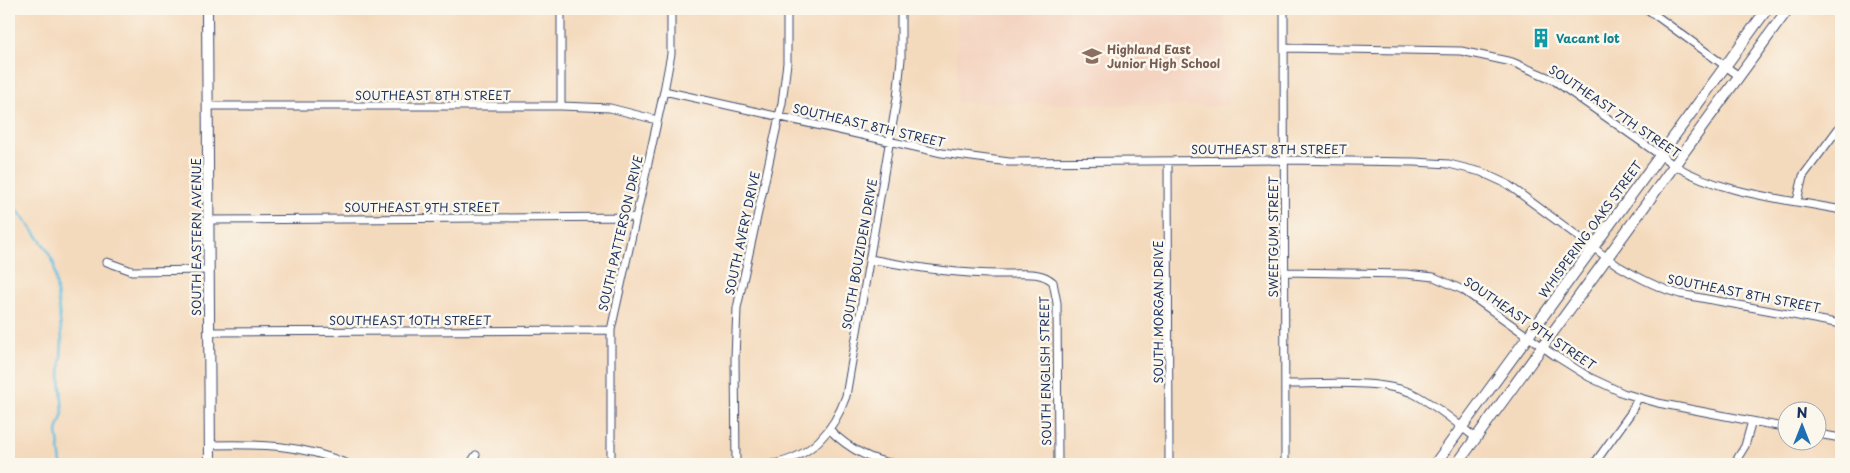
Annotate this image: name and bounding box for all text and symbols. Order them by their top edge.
building icon: Vacant lot [1530,27,1552,49]
place label: Vacant lot [1556,29,1620,47]
place label: Highland East Junior High School [1107,40,1220,72]
school or university icon: Highland East Junior High School [1081,45,1103,67]
street label: SOUTHEAST 7TH STREET [1546,60,1685,162]
street label: SOUTHEAST 8TH STREET [355,86,512,104]
street label: SOUTHEAST 8TH STREET [791,99,948,151]
street label: SOUTHEAST 8TH STREET [1191,140,1348,158]
street label: SOUTH PATTERSON DRIVE [593,153,647,313]
street label: WHISPERING OAKS STREET [1534,156,1647,301]
street label: SOUTH EASTERN AVENUE [187,158,205,316]
street label: SOUTH AVERY DRIVE [720,169,764,297]
street label: SWEETGUM STREET [1264,175,1282,298]
street label: SOUTH BOUZIDEN DRIVE [837,177,881,331]
street label: SOUTHEAST 9TH STREET [344,198,501,216]
street label: SOUTH MORGAN DRIVE [1149,240,1167,384]
street label: SOUTHEAST 8TH STREET [1666,269,1823,317]
street label: SOUTHEAST 9TH STREET [1460,272,1600,374]
street label: SOUTH ENGLISH STREET [1035,295,1055,446]
street label: SOUTHEAST 10TH STREET [329,311,492,329]
north arrow [1778,400,1828,450]
text: N [1796,402,1808,423]

